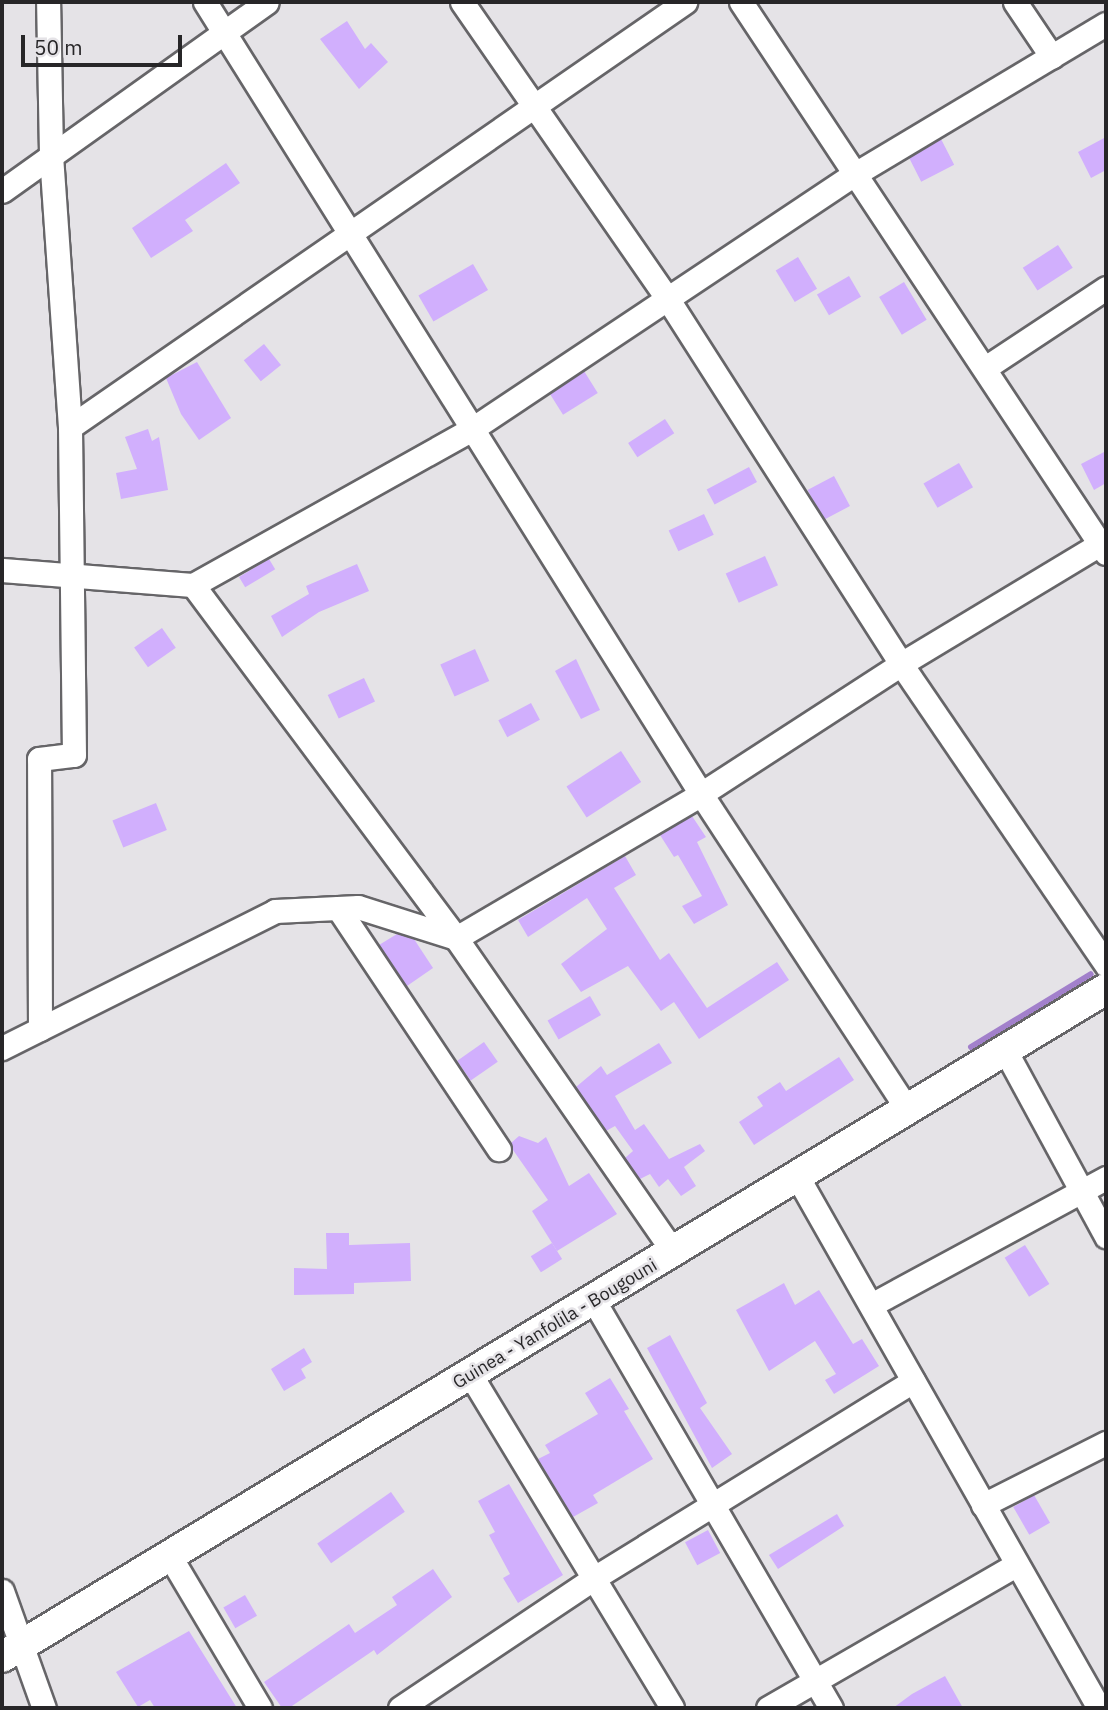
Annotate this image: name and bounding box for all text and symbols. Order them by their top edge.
scale bar [24,21,186,65]
text: 50 m [34,33,83,61]
street label: Guinea - Yanfolila - Bougouni [449,1254,661,1394]

